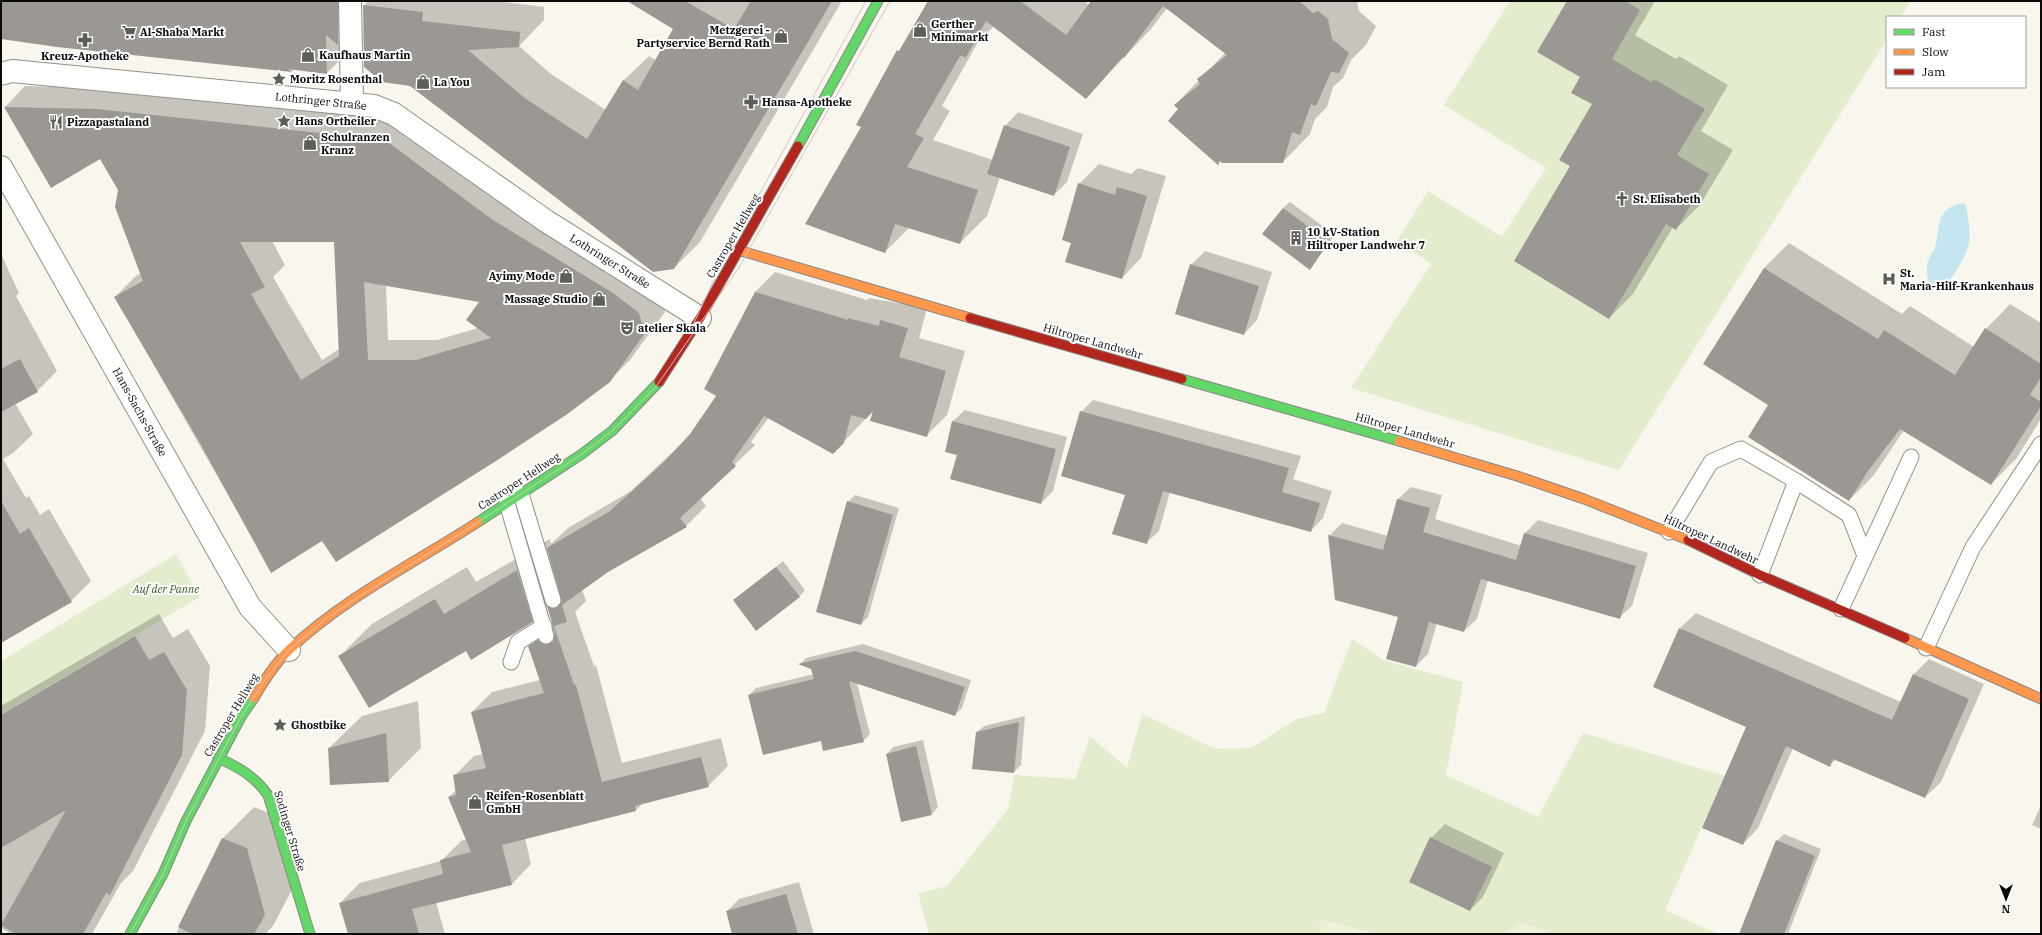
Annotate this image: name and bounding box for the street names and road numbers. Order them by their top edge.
street label: Lothringer Straße [274,89,368,113]
street label: Castroper Hellweg [703,191,763,281]
street label: Lothringer Straße [567,231,653,291]
street label: Hiltroper Landwehr [1042,320,1145,362]
street label: Hans-Sachs-Straße [110,365,170,459]
street label: Hiltroper Landwehr [1354,409,1457,451]
street label: Castroper Hellweg [475,449,563,513]
street label: Hiltroper Landwehr [1661,511,1761,567]
street label: Castroper Hellweg [201,671,261,759]
street label: Sodinger Straße [271,789,309,873]

